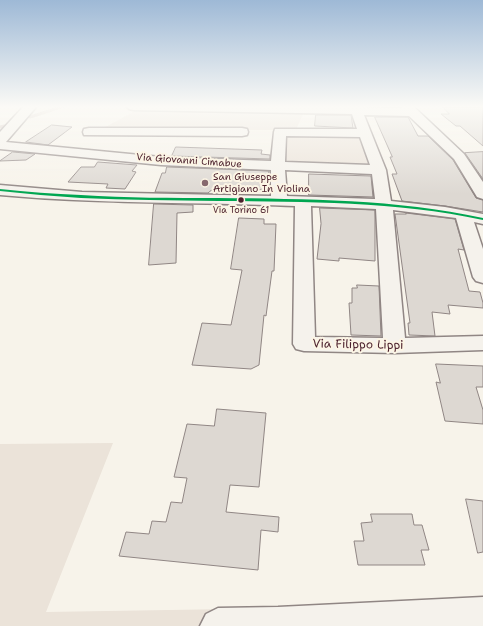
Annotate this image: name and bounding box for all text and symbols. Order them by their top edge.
street label: Via Giovanni Cimabue [136,151,242,171]
place label: San Giuseppe Artigiano In Violina [213,171,310,194]
marker: San Giuseppe Artigiano In Violina [200,178,210,188]
marker: Via Torino 61 [236,195,246,205]
place label: Via Torino 61 [213,206,269,216]
street label: Via Filippo Lippi [312,337,404,353]

